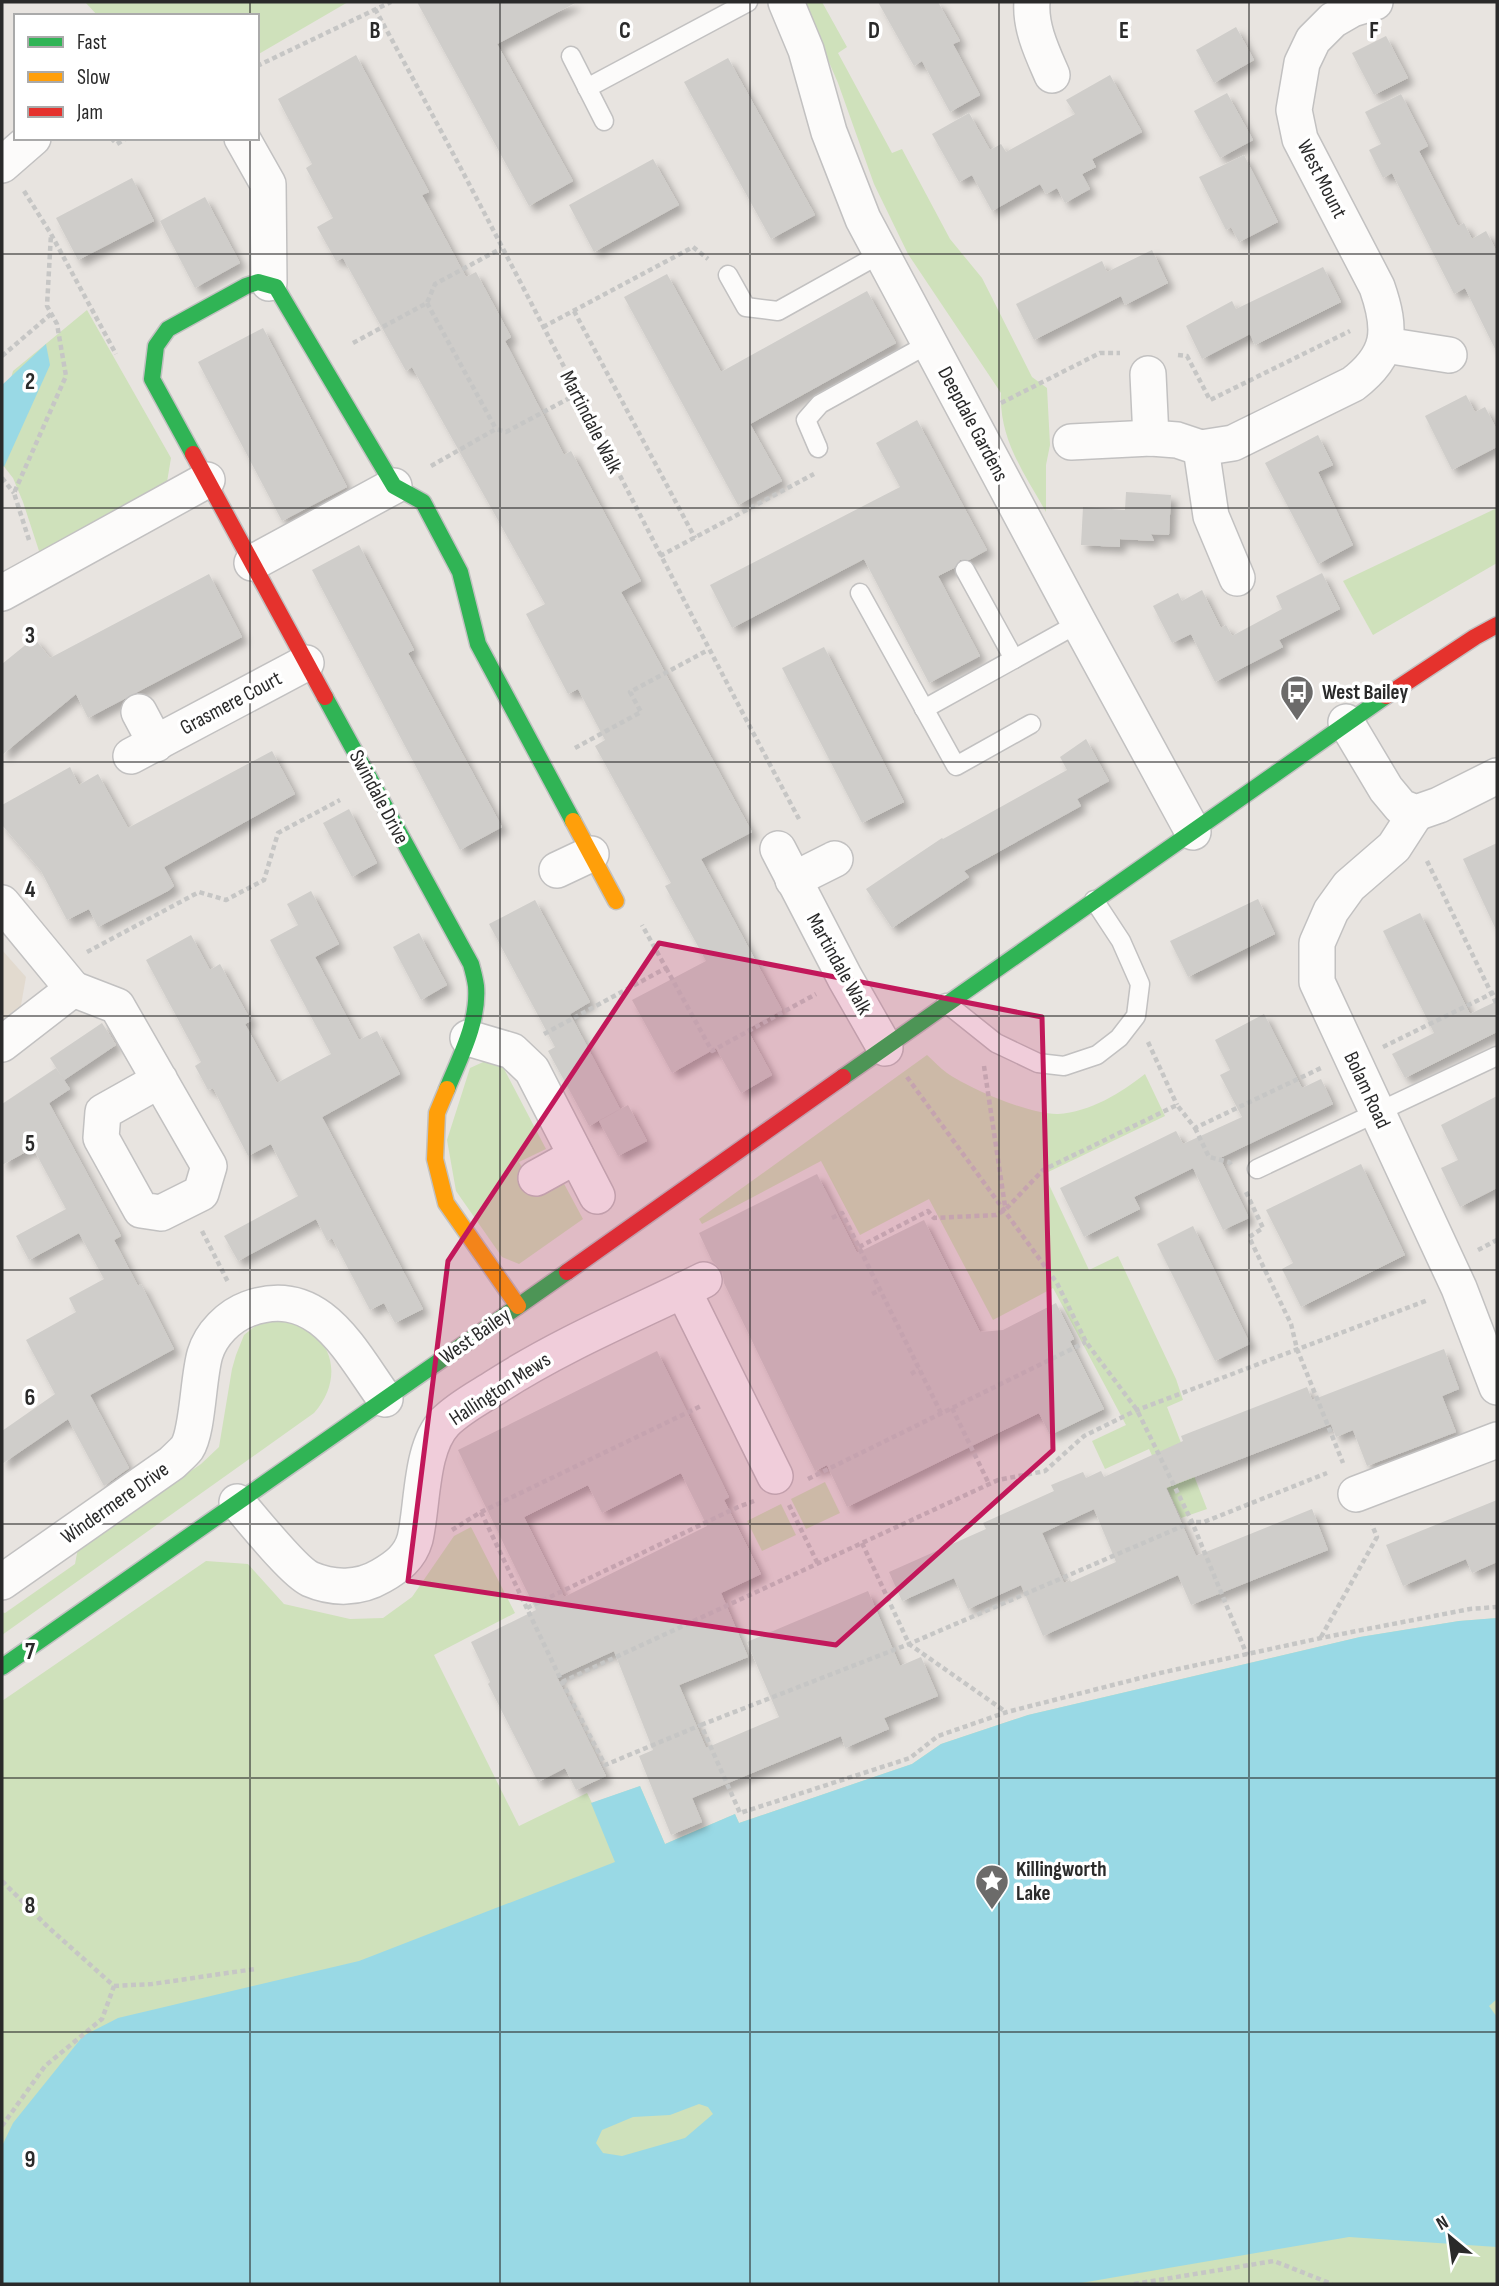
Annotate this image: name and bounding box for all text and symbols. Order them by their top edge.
legend [14,14,259,140]
text: B [370,17,381,45]
text: C [619,17,631,45]
text: D [868,17,880,45]
text: E [1119,17,1129,45]
text: F [1369,17,1379,45]
text: Fast [77,30,107,55]
text: Slow [77,65,111,90]
text: Jam [76,100,103,125]
street label: West Mount [1292,136,1352,222]
street label: Deepdale Gardens [932,362,1014,486]
street label: Martindale Walk [554,367,628,477]
text: 2 [25,368,35,396]
text: 3 [25,622,35,650]
street label: Grasmere Court [176,666,286,740]
bus stop icon: West Bailey [1278,673,1316,722]
place label: West Bailey [1322,680,1408,705]
street label: Swindale Drive [344,746,414,848]
text: 4 [25,876,36,904]
street label: Martindale Walk [801,909,877,1019]
street label: Bolam Road [1338,1048,1396,1132]
text: 5 [25,1130,35,1158]
street label: West Bailey [435,1303,515,1369]
street label: Hallington Mews [445,1347,555,1431]
text: 6 [25,1384,35,1412]
street label: Windermere Drive [56,1457,174,1549]
text: 7 [25,1638,35,1666]
place label: Killingworth Lake [1016,1857,1106,1906]
place icon: Killingworth Lake [973,1862,1011,1911]
text: 8 [25,1892,36,1920]
text: 9 [25,2146,35,2174]
north arrow [1415,2202,1485,2272]
text: N [1432,2211,1453,2236]

